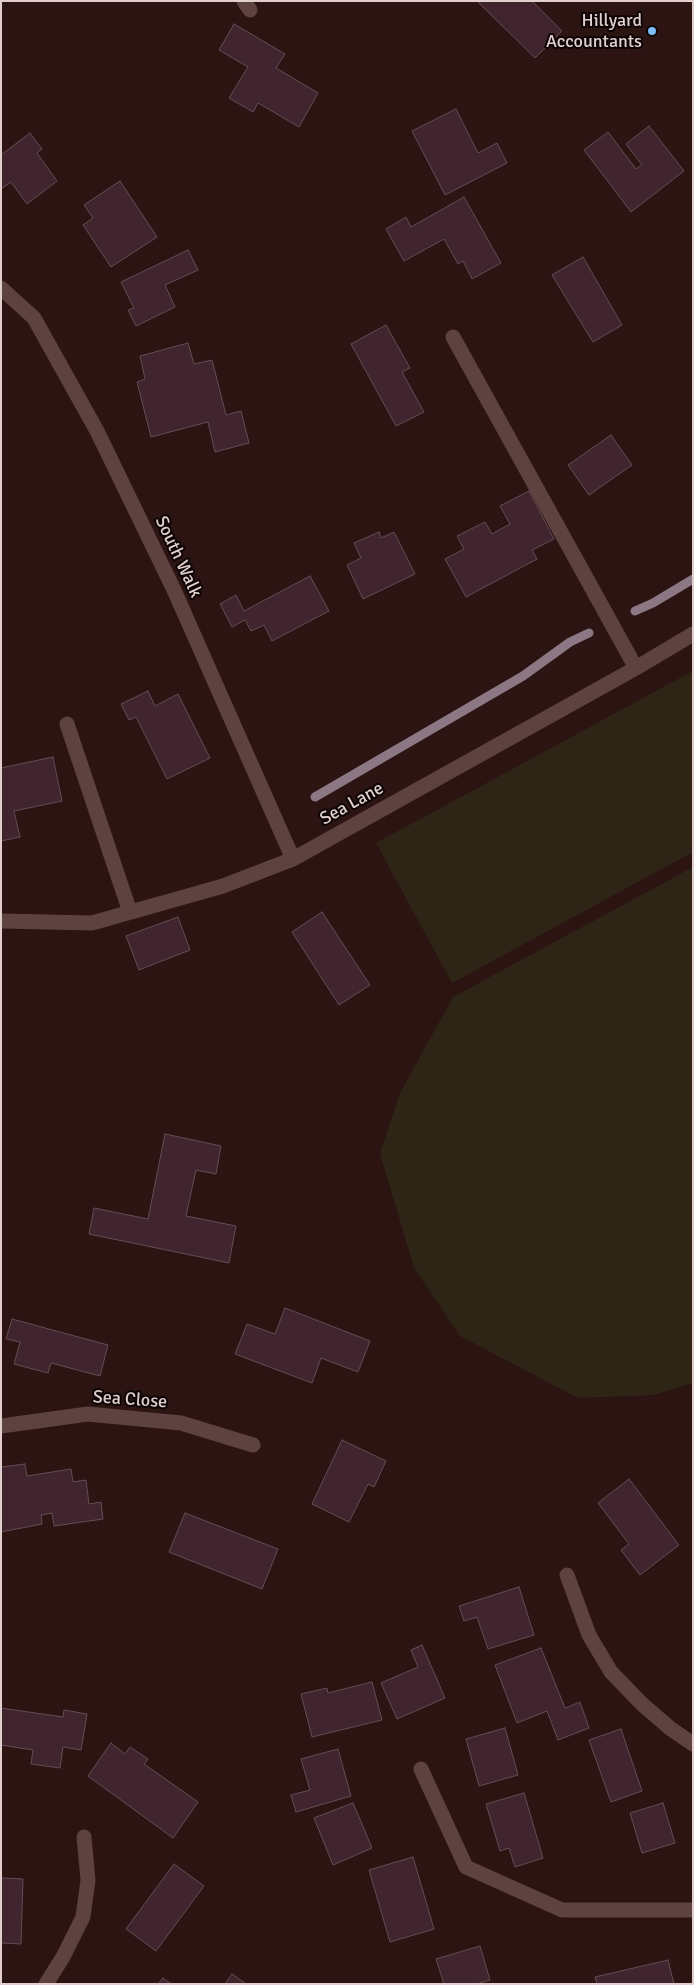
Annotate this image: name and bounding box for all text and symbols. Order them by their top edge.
place label: Hillyard Accountants [546,10,642,52]
marker: Hillyard Accountants [646,25,658,37]
street label: South Walk [150,513,206,601]
street label: Sea Lane [316,778,388,830]
street label: Sea Close [92,1387,168,1413]

